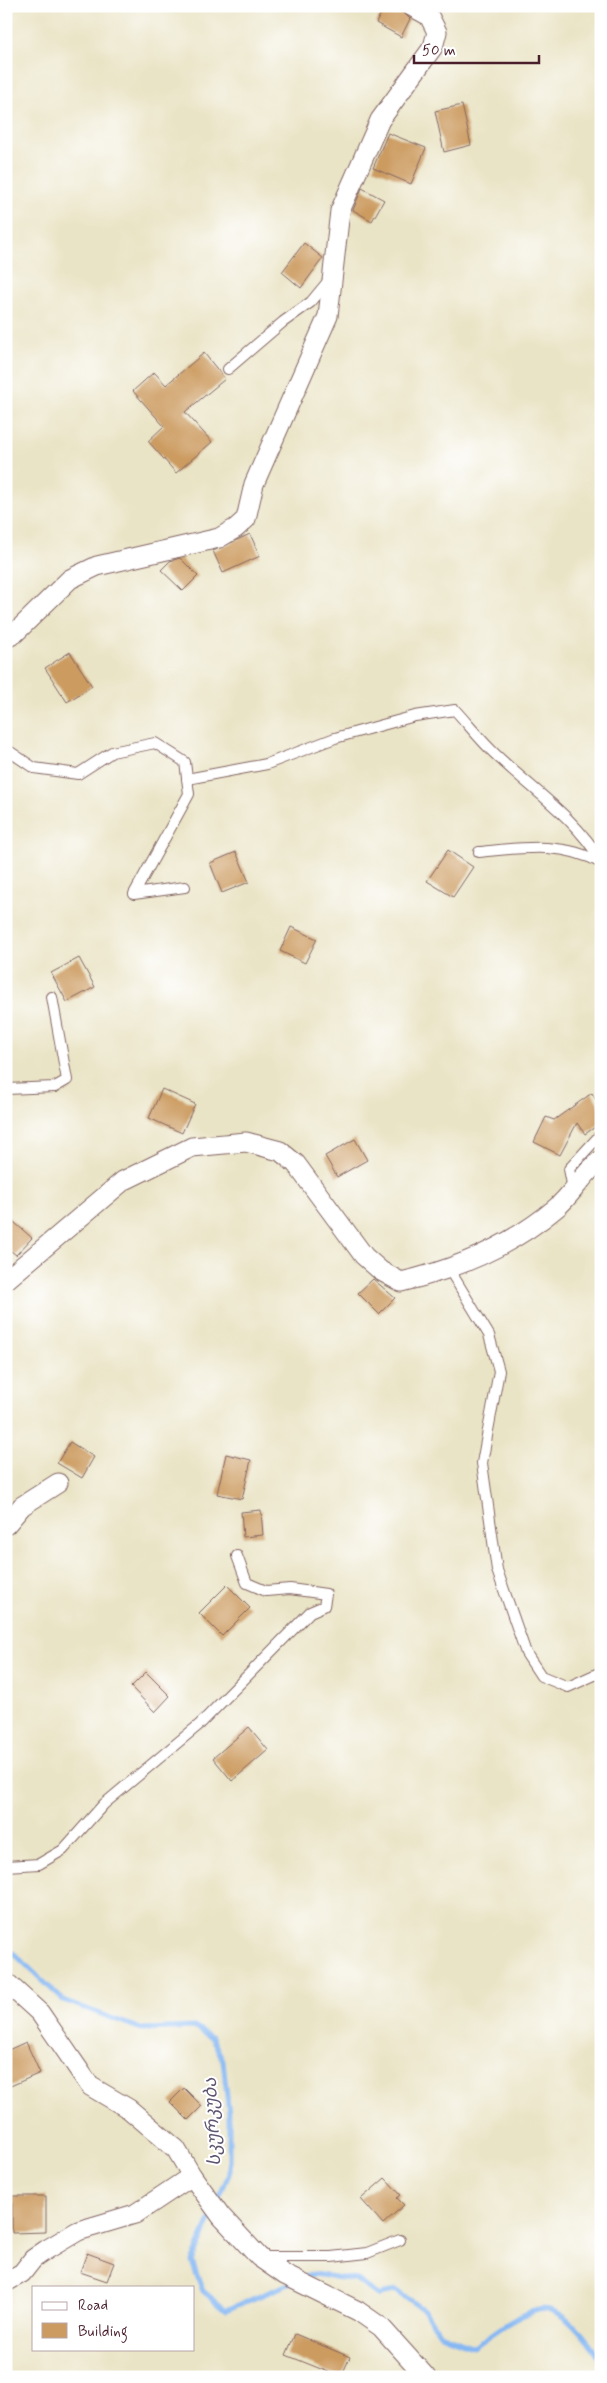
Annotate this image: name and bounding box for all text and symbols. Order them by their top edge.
scale bar [414,32,540,64]
text: 50 m [422,41,456,61]
water label: სკურკუბა [199,2077,227,2167]
legend [32,2286,195,2350]
text: Road [78,2296,108,2316]
text: Building [78,2322,128,2343]

